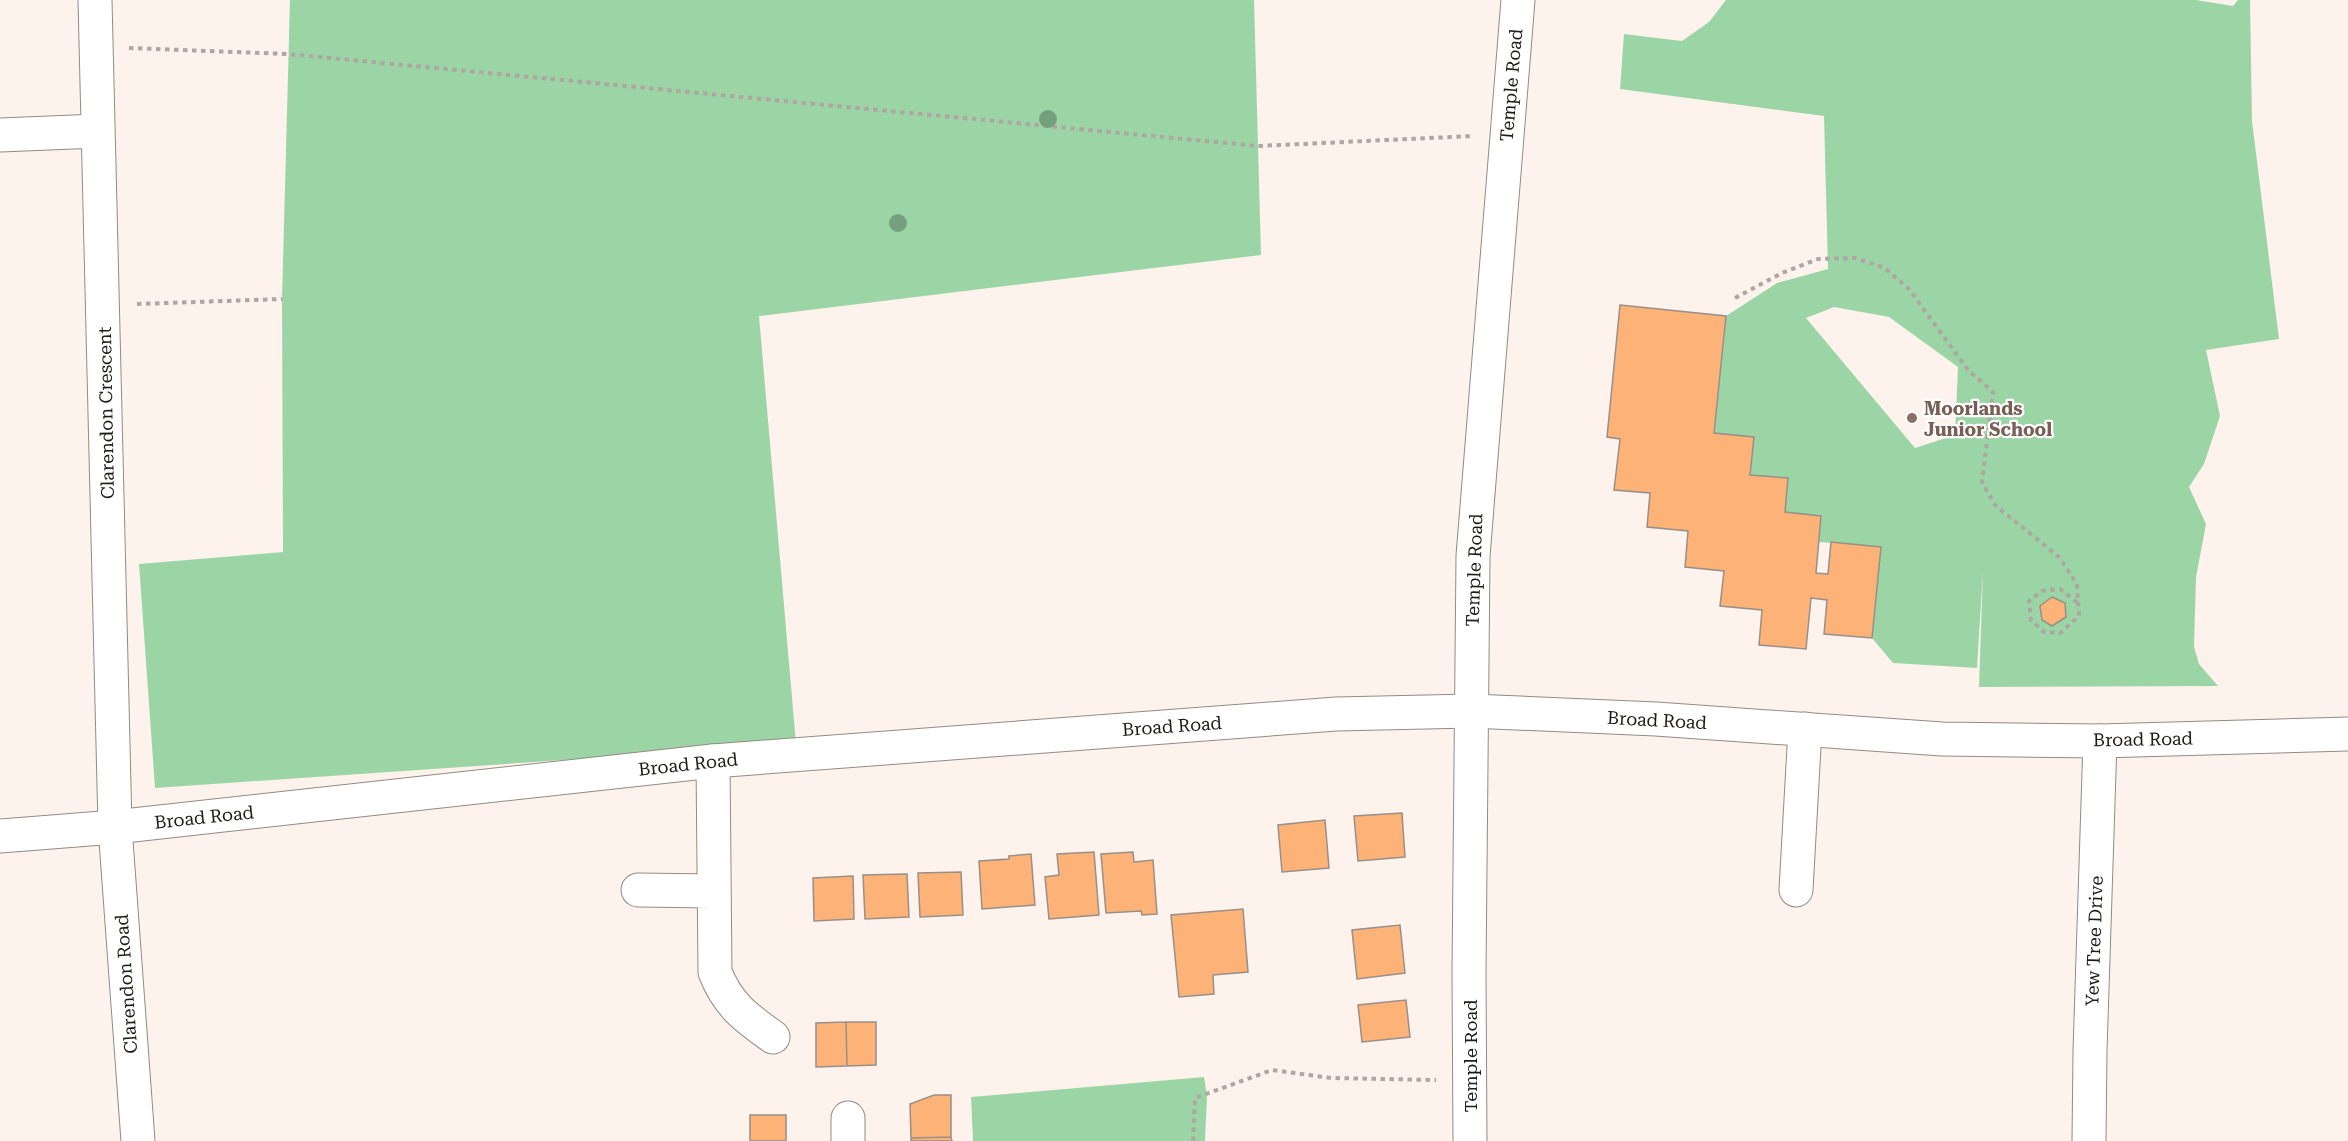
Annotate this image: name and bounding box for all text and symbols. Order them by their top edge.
street label: Temple Road [1496,27,1526,142]
street label: Clarendon Crescent [94,326,118,499]
place label: Moorlands Junior School [1924,398,2052,440]
marker: Moorlands Junior School [1905,411,1919,425]
street label: Temple Road [1462,513,1486,627]
street label: Broad Road [1607,707,1708,733]
street label: Broad Road [1121,712,1223,740]
street label: Broad Road [2093,728,2194,750]
street label: Broad Road [637,748,739,780]
street label: Broad Road [153,801,255,833]
street label: Yew Tree Drive [2081,875,2107,1007]
street label: Clarendon Road [111,913,141,1055]
street label: Temple Road [1460,999,1481,1113]

